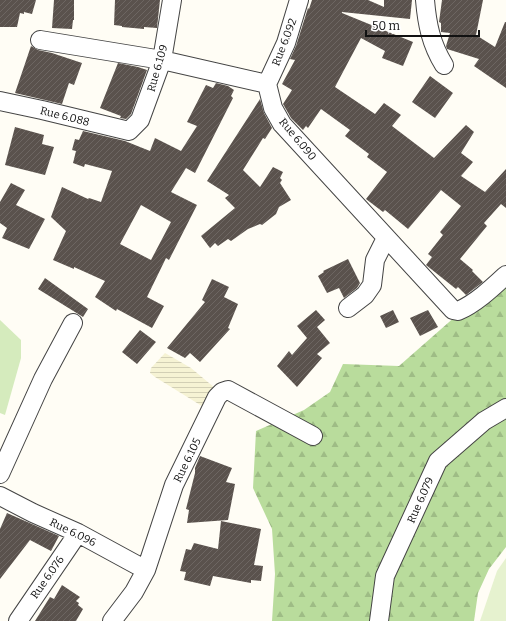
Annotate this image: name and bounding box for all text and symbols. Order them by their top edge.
scale bar [366,12,479,38]
street label: Rue 6.092 [269,17,299,68]
text: 50 m [372,19,401,33]
street label: Rue 6.109 [145,43,170,93]
street label: Rue 6.088 [39,104,91,129]
street label: Rue 6.090 [276,116,319,163]
street label: Rue 6.105 [171,436,204,485]
street label: Rue 6.079 [405,475,436,525]
street label: Rue 6.096 [47,516,98,549]
street label: Rue 6.076 [28,553,67,601]

